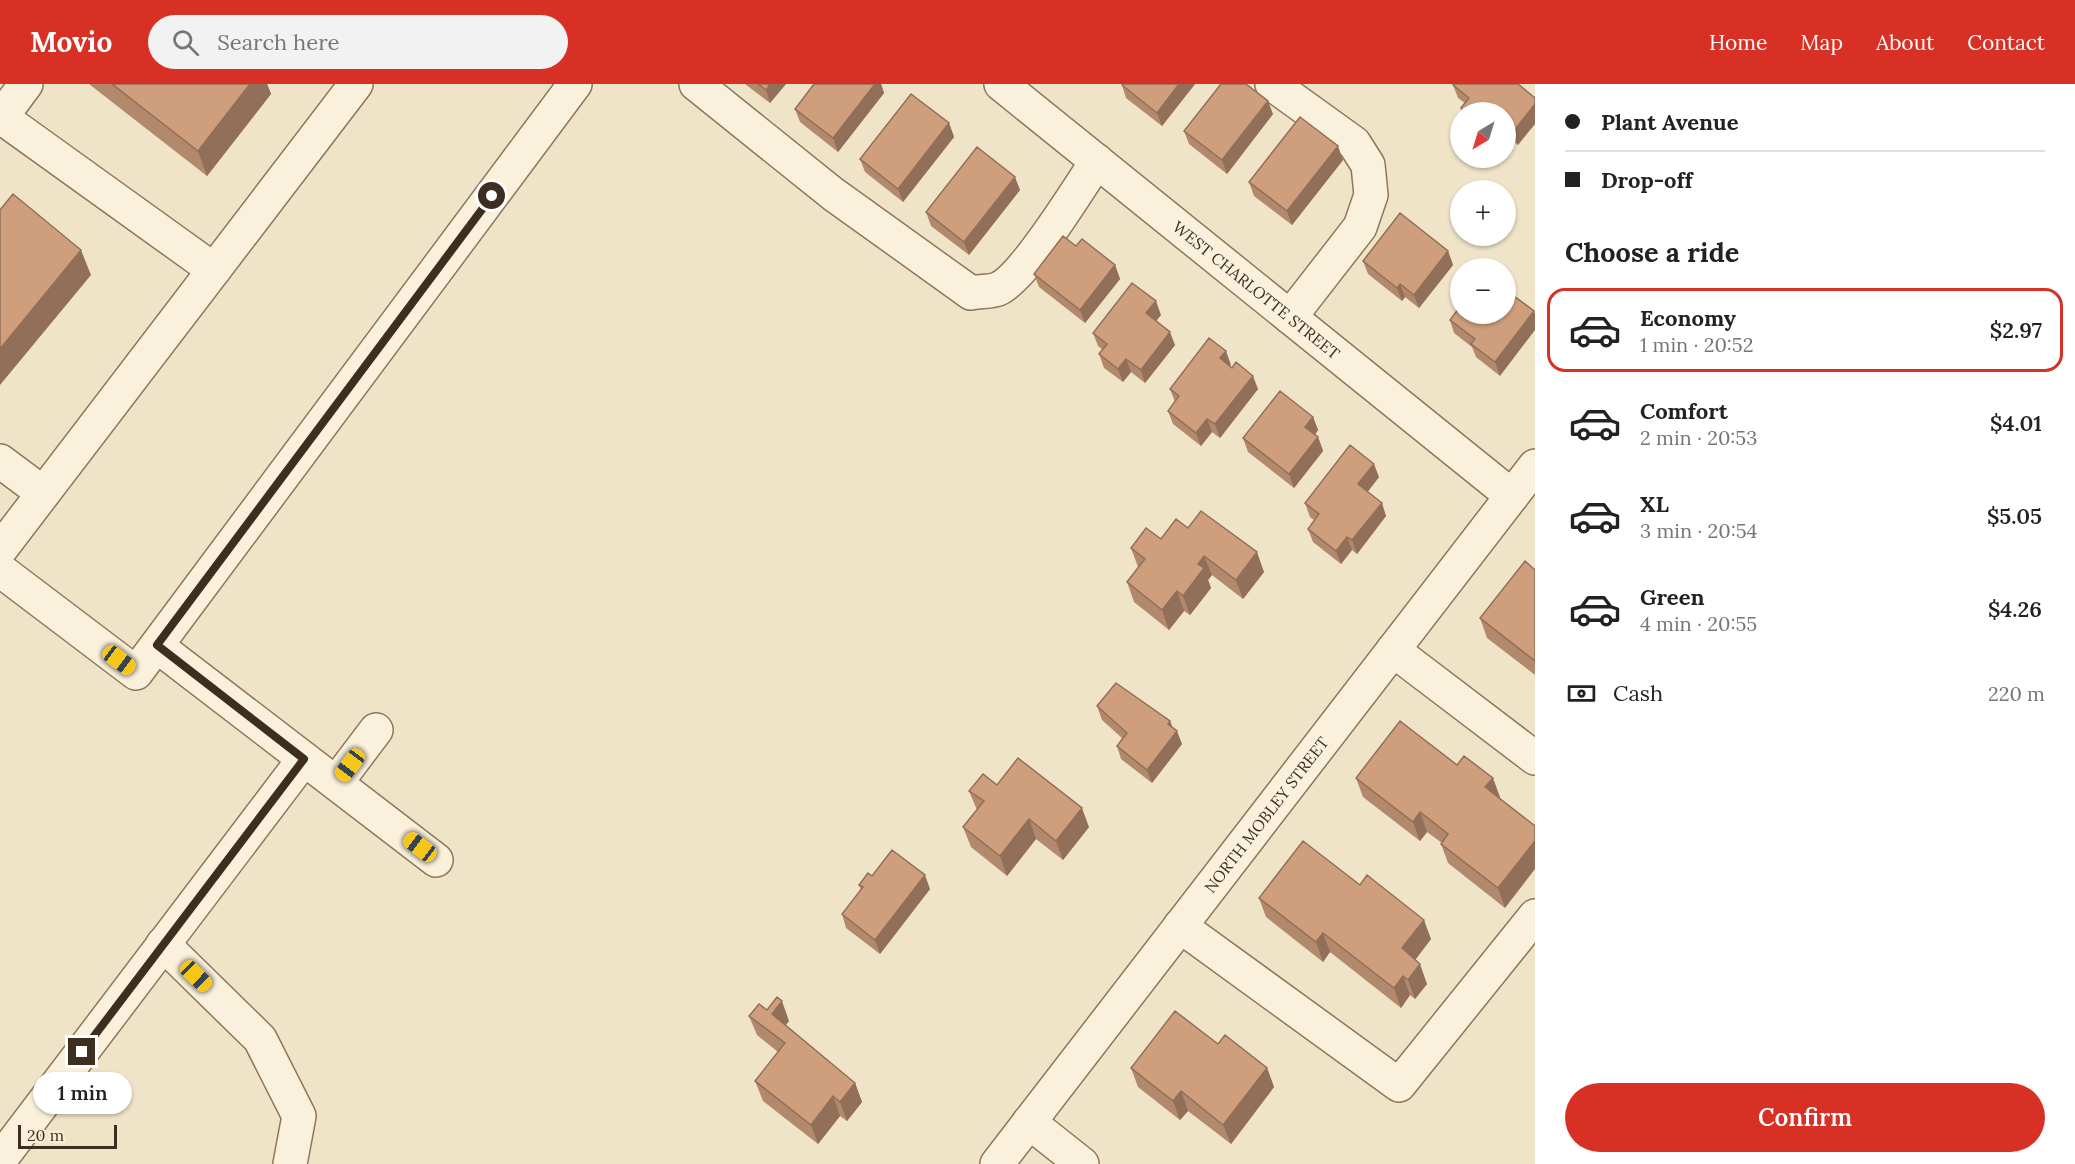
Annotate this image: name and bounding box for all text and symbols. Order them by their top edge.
search box [148,15,568,69]
text: Movio [30,24,112,60]
icon: search [169,26,202,59]
text: Search here [217,28,339,56]
text: Home [1709,29,1767,56]
text: Map [1800,29,1843,56]
text: About [1876,29,1934,56]
text: Contact [1967,29,2045,56]
north arrow [1450,102,1516,168]
map controls [1450,102,1516,324]
text: Plant Avenue [1601,108,1738,136]
text: Drop-off [1601,166,1693,194]
button: + [1450,180,1516,246]
route start [478,182,505,209]
street label: WEST CHARLOTTE STREET [1169,217,1344,363]
text: Choose a ride [1565,235,1739,269]
button: − [1450,258,1516,324]
icon: car [1568,303,1622,357]
text: Economy [1640,304,1736,332]
text: $2.97 [1990,316,2042,344]
text: 1 min · 20:52 [1640,332,1754,357]
icon: car [1568,396,1622,450]
text: Comfort [1640,397,1728,425]
text: $4.01 [1990,409,2042,437]
text: 2 min · 20:53 [1640,425,1757,450]
icon: car [1568,489,1622,543]
text: XL [1640,490,1669,518]
text: $5.05 [1987,502,2042,530]
text: 3 min · 20:54 [1640,518,1757,543]
icon: car [1568,582,1622,636]
text: Green [1640,583,1705,611]
text: $4.26 [1988,595,2042,623]
text: 4 min · 20:55 [1640,611,1757,636]
car [99,642,139,678]
icon: cash [1565,677,1598,710]
text: Cash [1613,679,1663,707]
text: 220 m [1988,681,2045,706]
street label: NORTH MOBLEY STREET [1200,733,1333,897]
car [332,745,368,785]
car [400,829,440,865]
car [177,957,215,995]
route end [68,1038,95,1065]
callout: 1 min [32,1073,132,1115]
text: 1 min [57,1080,108,1105]
button: Confirm [1565,1083,2045,1152]
scale bar [18,1122,117,1150]
text: 20 m [27,1125,64,1145]

